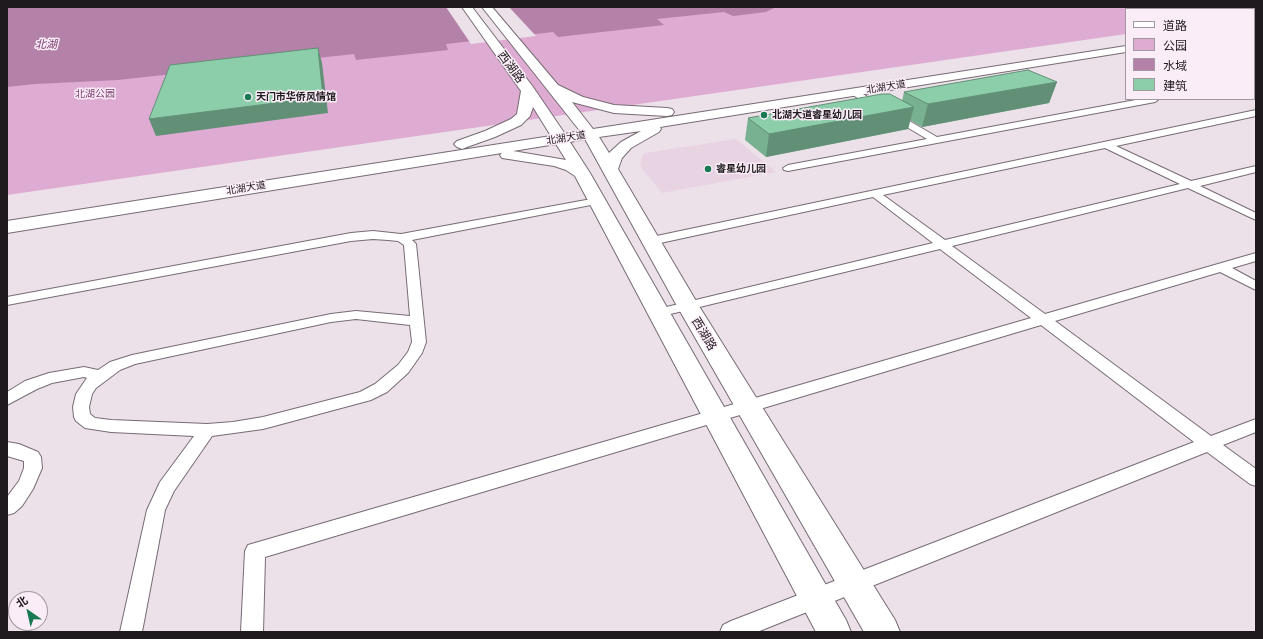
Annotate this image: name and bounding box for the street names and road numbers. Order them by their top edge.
street label: 西湖路 [495,48,527,86]
street label: 北湖大道 [865,78,907,96]
street label: 北湖大道 [545,129,587,147]
street label: 北湖大道 [225,179,267,197]
street label: 西湖路 [689,315,719,353]

